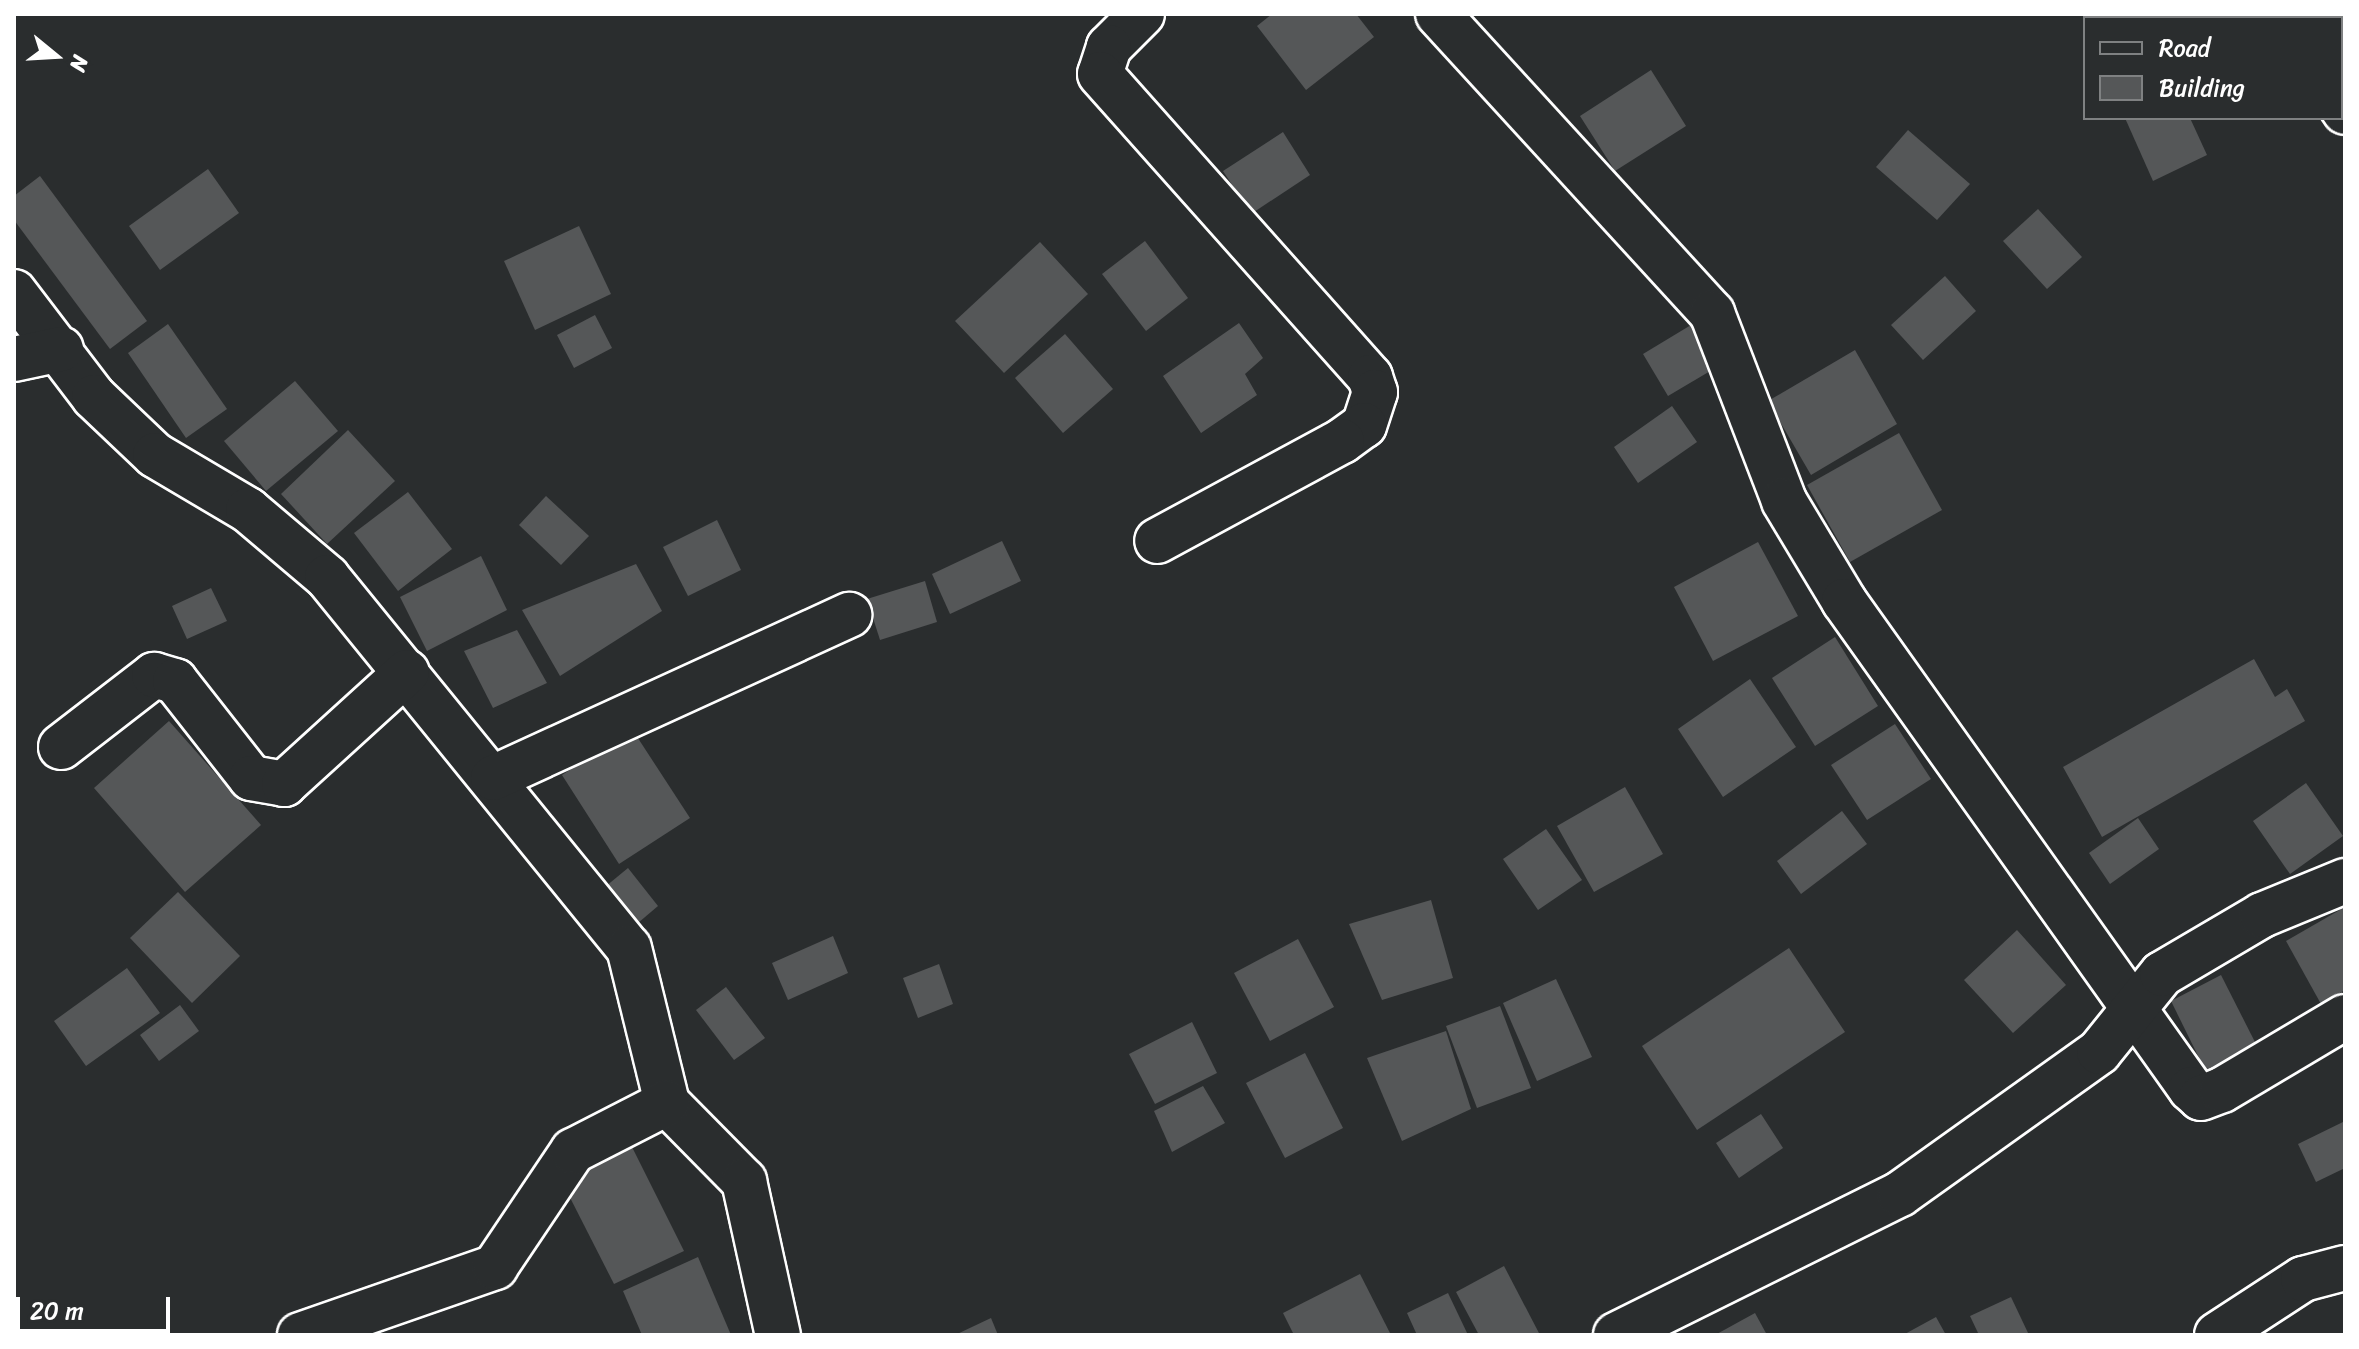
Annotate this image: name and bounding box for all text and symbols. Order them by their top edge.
north arrow [16,16,96,96]
legend [2083,16,2343,120]
text: Road [2159,27,2210,69]
text: N [58,50,100,77]
text: Building [2159,67,2245,109]
scale bar [20,1281,174,1331]
text: 20 m [30,1290,84,1332]

